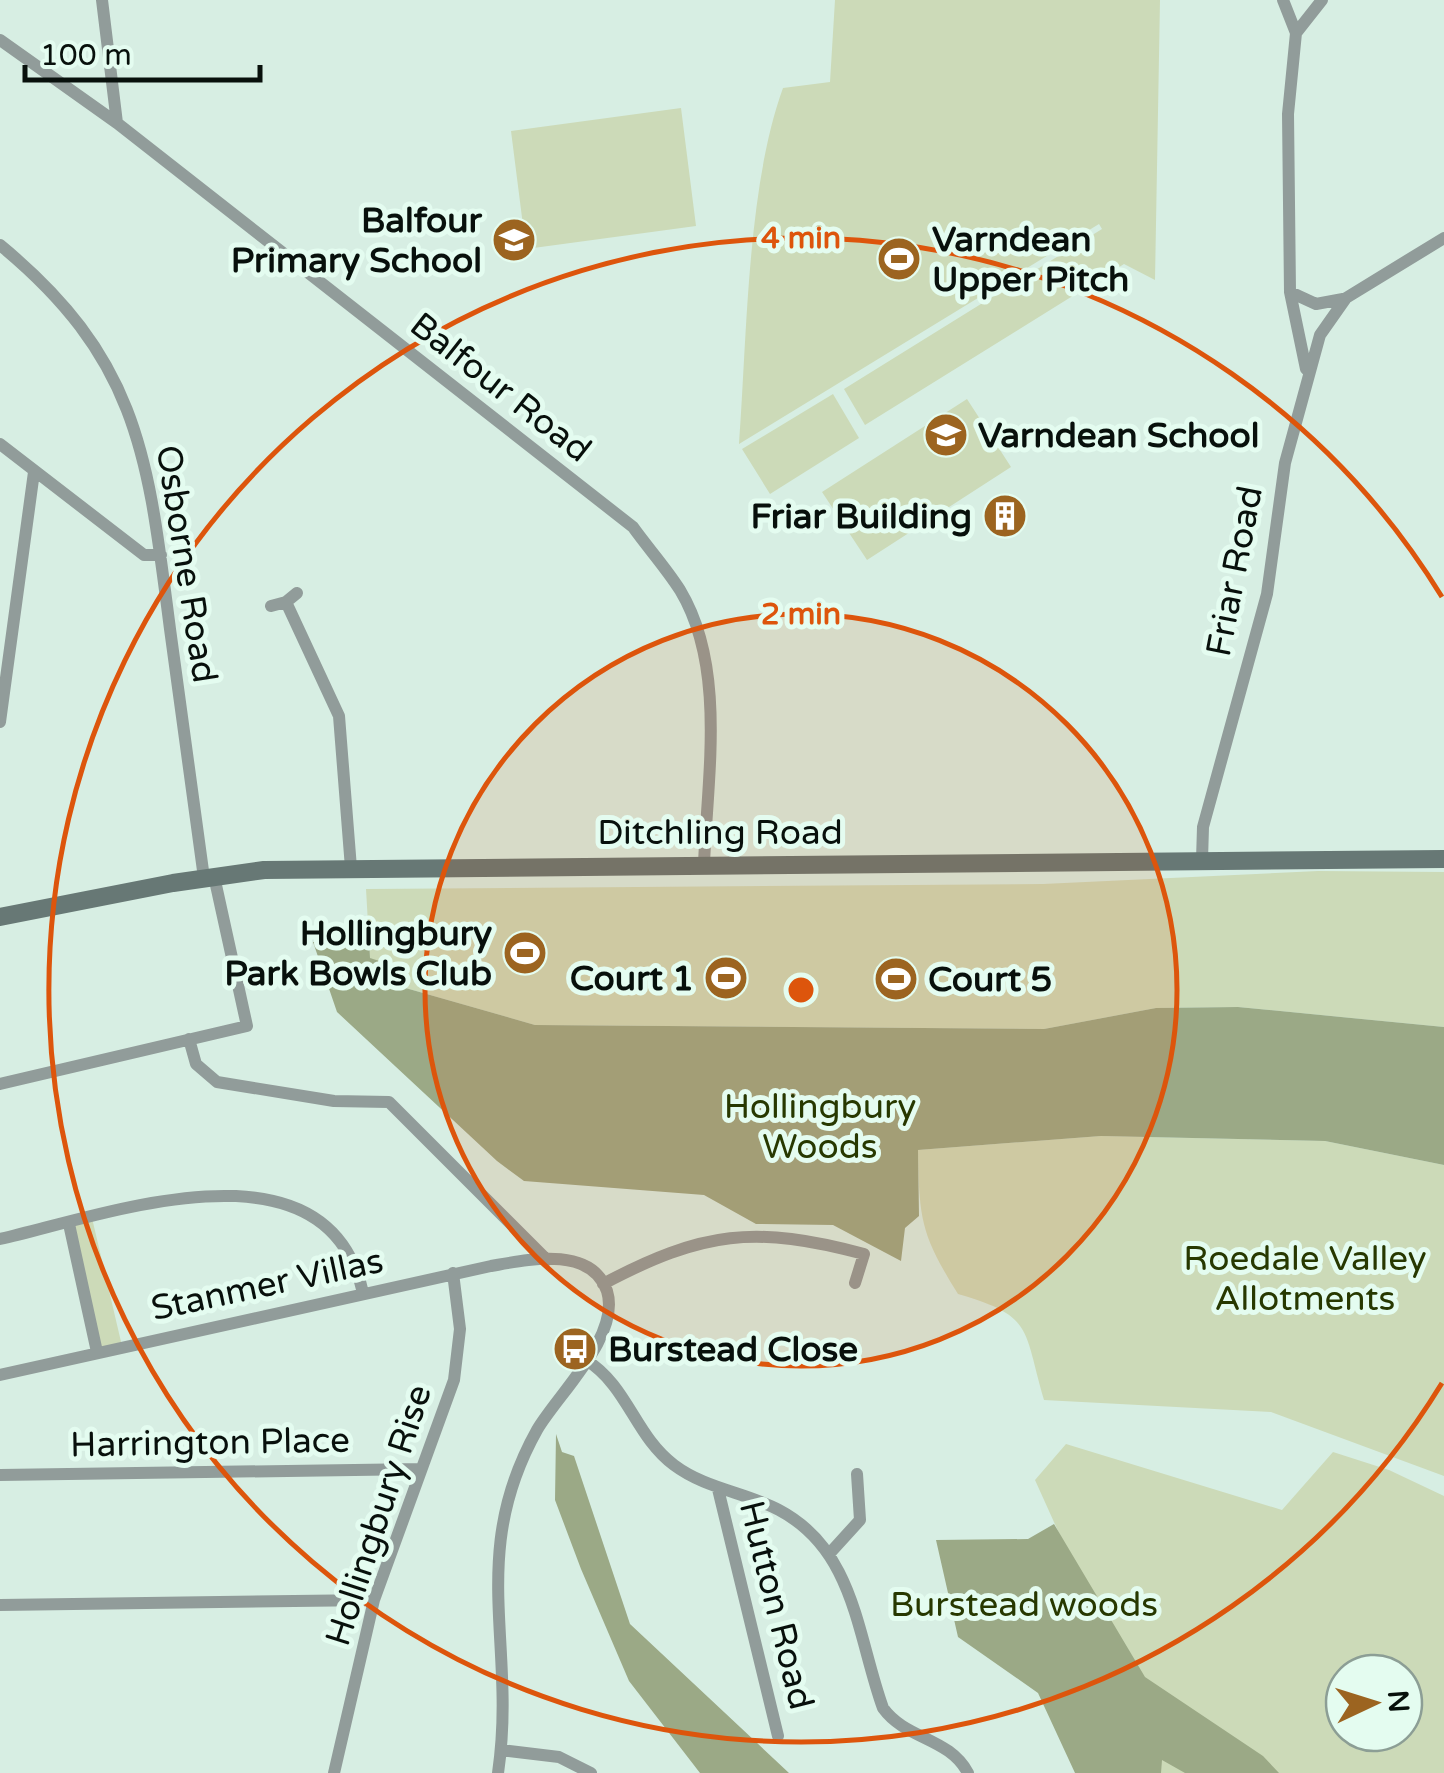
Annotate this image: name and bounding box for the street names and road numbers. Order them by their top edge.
street label: Balfour Road [402,304,599,471]
street label: Osborne Road [147,442,226,686]
street label: Friar Road [1198,482,1272,660]
street label: Ditchling Road [597,812,843,854]
street label: Stanmer Villas [147,1240,387,1330]
street label: Hollingbury Rise [317,1380,441,1651]
street label: Harrington Place [70,1420,350,1466]
street label: Hutton Road [730,1497,822,1714]

